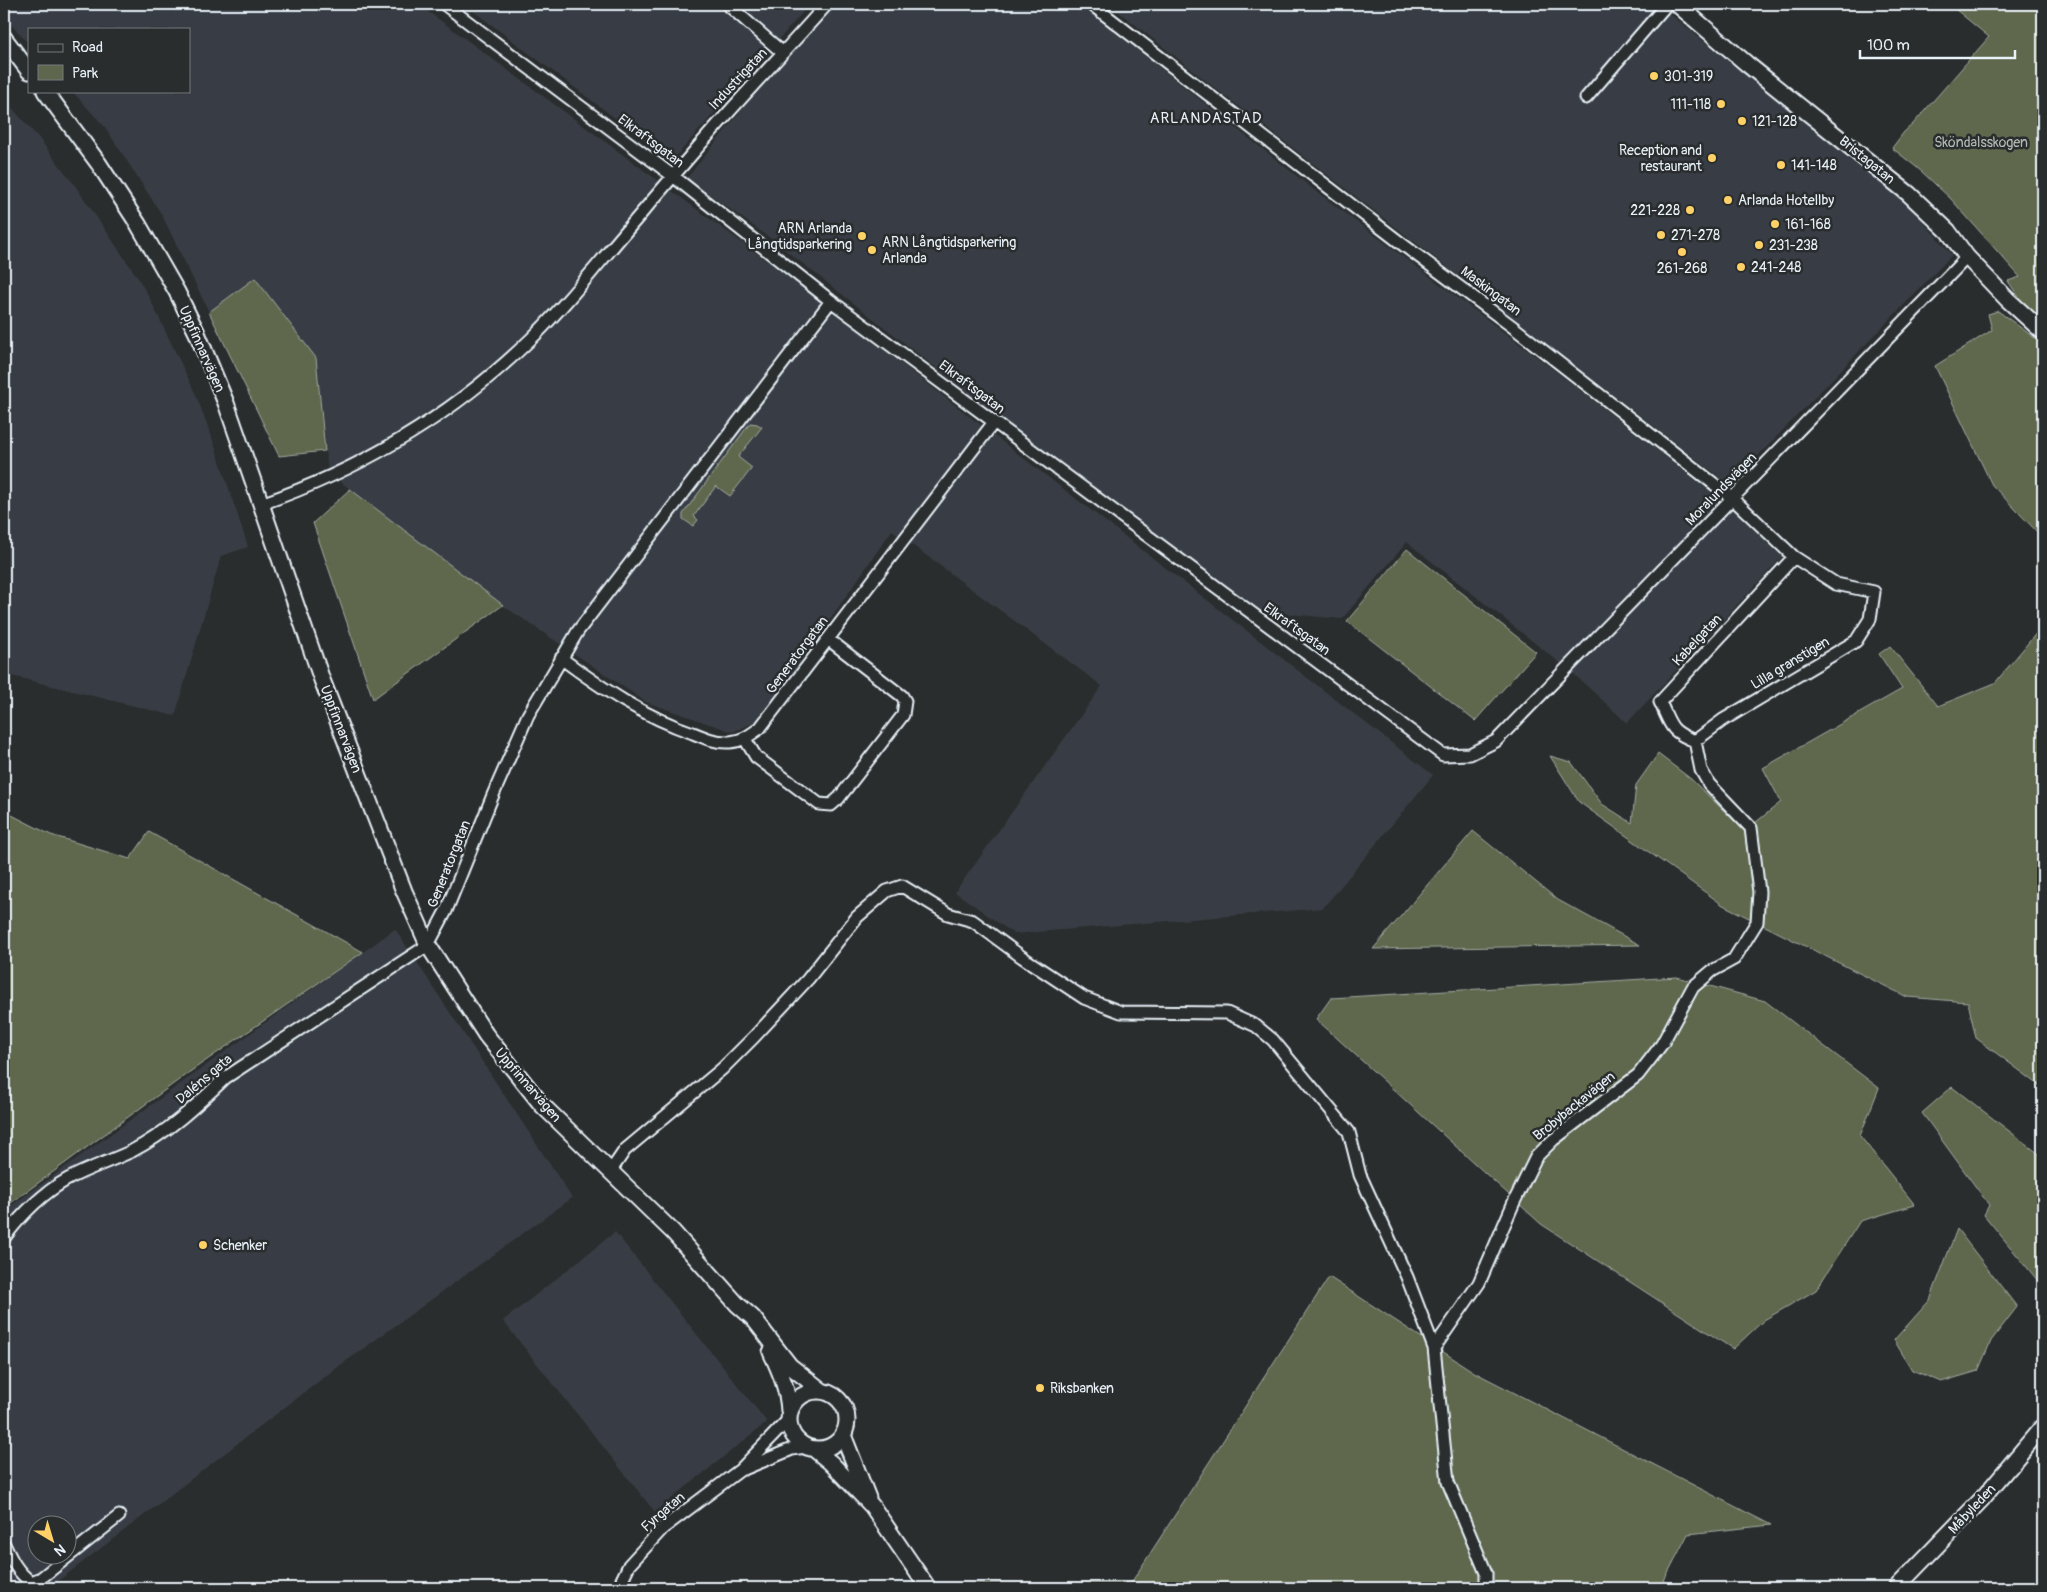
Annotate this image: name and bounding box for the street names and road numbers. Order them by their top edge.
street label: Industrigatan [705,45,771,113]
street label: Elkraftsgatan [615,111,687,171]
street label: Bristagatan [1836,132,1898,188]
street label: Maskingatan [1457,263,1525,319]
street label: Uppfinnarvägen [175,303,229,395]
street label: Elkraftsgatan [936,357,1008,417]
street label: Moralundsvägen [1682,449,1760,529]
street label: Elkraftsgatan [1260,599,1334,659]
street label: Kabelgatan [1669,610,1725,670]
street label: Generatorgatan [762,613,832,697]
street label: Lilla granstigen [1748,633,1832,693]
street label: Uppfinnarvägen [316,683,366,775]
street label: Generatorgatan [424,818,474,910]
street label: Uppfinnarvägen [491,1044,565,1126]
street label: Daléns gata [172,1051,236,1107]
street label: Brobybackavägen [1530,1068,1618,1144]
street label: Måbyleden [1945,1480,1999,1537]
street label: Fyrgatan [638,1488,688,1536]

